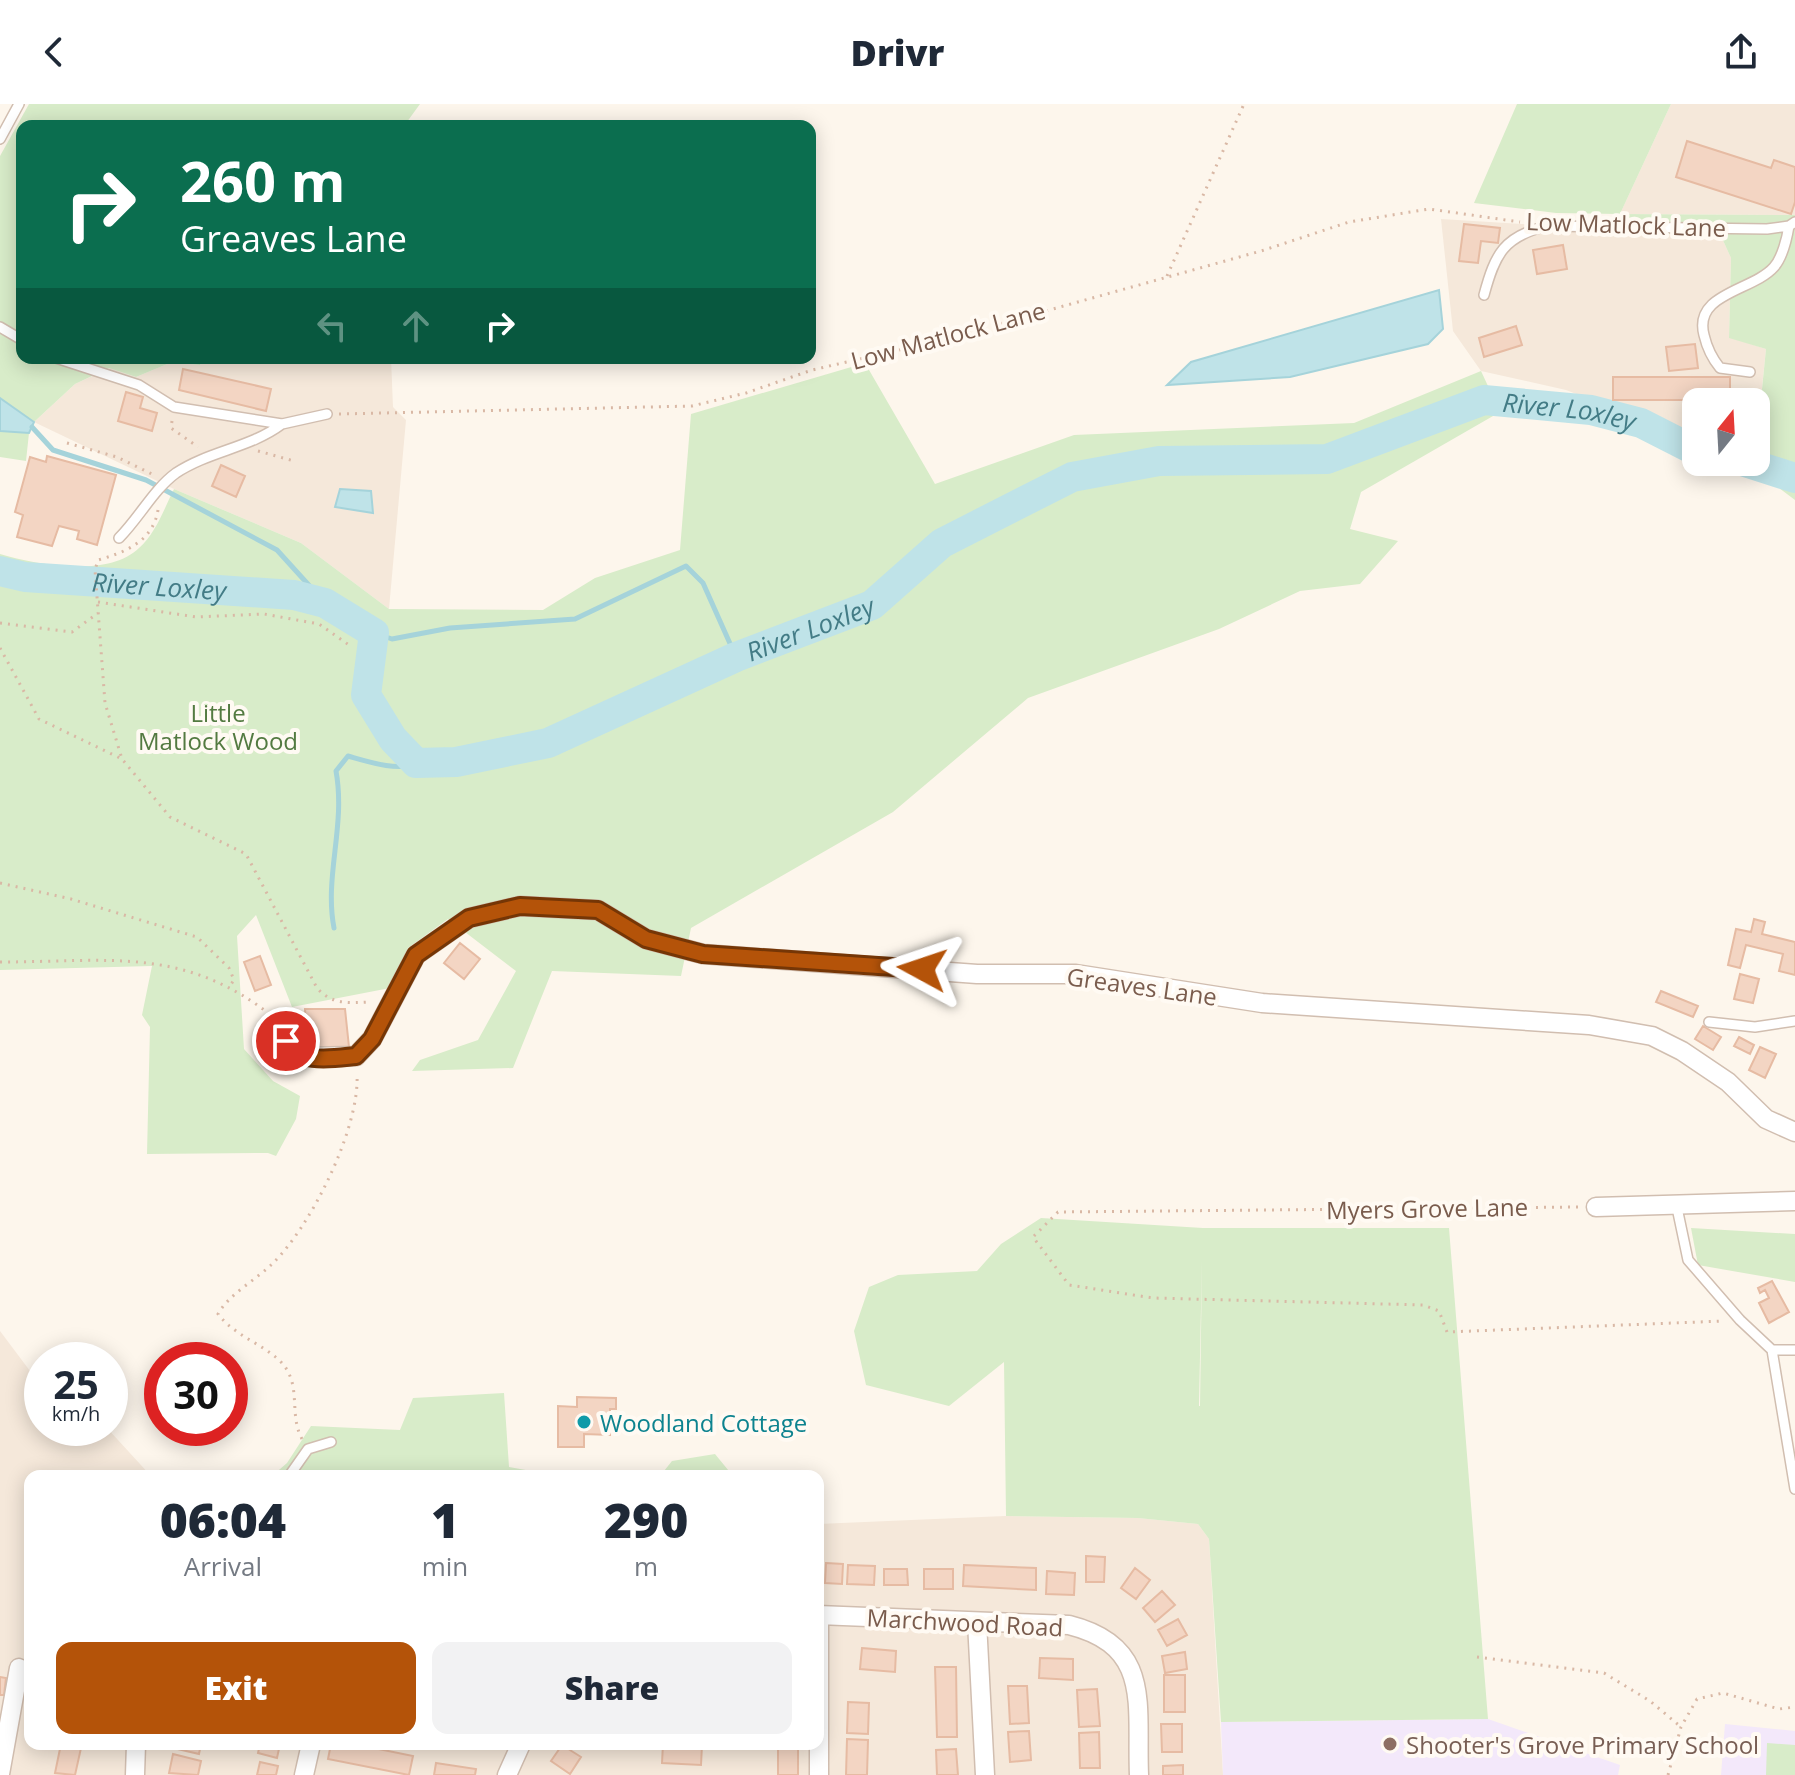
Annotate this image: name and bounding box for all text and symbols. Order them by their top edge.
text: Drivr [851,28,944,77]
icon: back [32,30,76,74]
icon: share [1719,30,1763,74]
text: 260 m [180,142,346,218]
icon: right [48,152,152,256]
street label: Low Matlock Lane [1525,204,1727,244]
text: Greaves Lane [180,214,407,263]
street label: Low Matlock Lane [847,293,1049,377]
icon: left [310,304,354,348]
icon: ahead [394,304,438,348]
icon: right [478,304,522,348]
water label: River Loxley [1501,384,1642,439]
north arrow [1682,388,1770,476]
map controls [1682,388,1770,476]
water label: River Loxley [91,564,229,609]
water label: River Loxley [741,587,881,670]
park label: Little Matlock Wood [138,696,298,757]
position arrow [880,927,964,1011]
street label: Greaves Lane [1065,959,1219,1013]
pin [252,1007,320,1075]
icon: arrive [264,1019,308,1063]
street label: Myers Grove Lane [1326,1190,1528,1226]
speed limit sign: 30 [144,1342,248,1446]
text: 25 [53,1356,99,1411]
text: km/h [52,1400,100,1427]
place label: Woodland Cottage [600,1406,807,1439]
marker: Woodland Cottage [575,1413,593,1431]
text: 06:04 [160,1487,286,1552]
text: 1 [431,1487,459,1552]
text: 290 [604,1487,688,1552]
text: Arrival [184,1548,262,1584]
text: min [422,1548,468,1584]
text: m [634,1548,658,1584]
street label: Marchwood Road [866,1600,1064,1644]
button: Exit [56,1642,416,1734]
button: Share [432,1642,792,1734]
place label: Shooter's Grove Primary School [1406,1728,1759,1761]
marker: Shooter's Grove Primary School [1381,1735,1399,1753]

